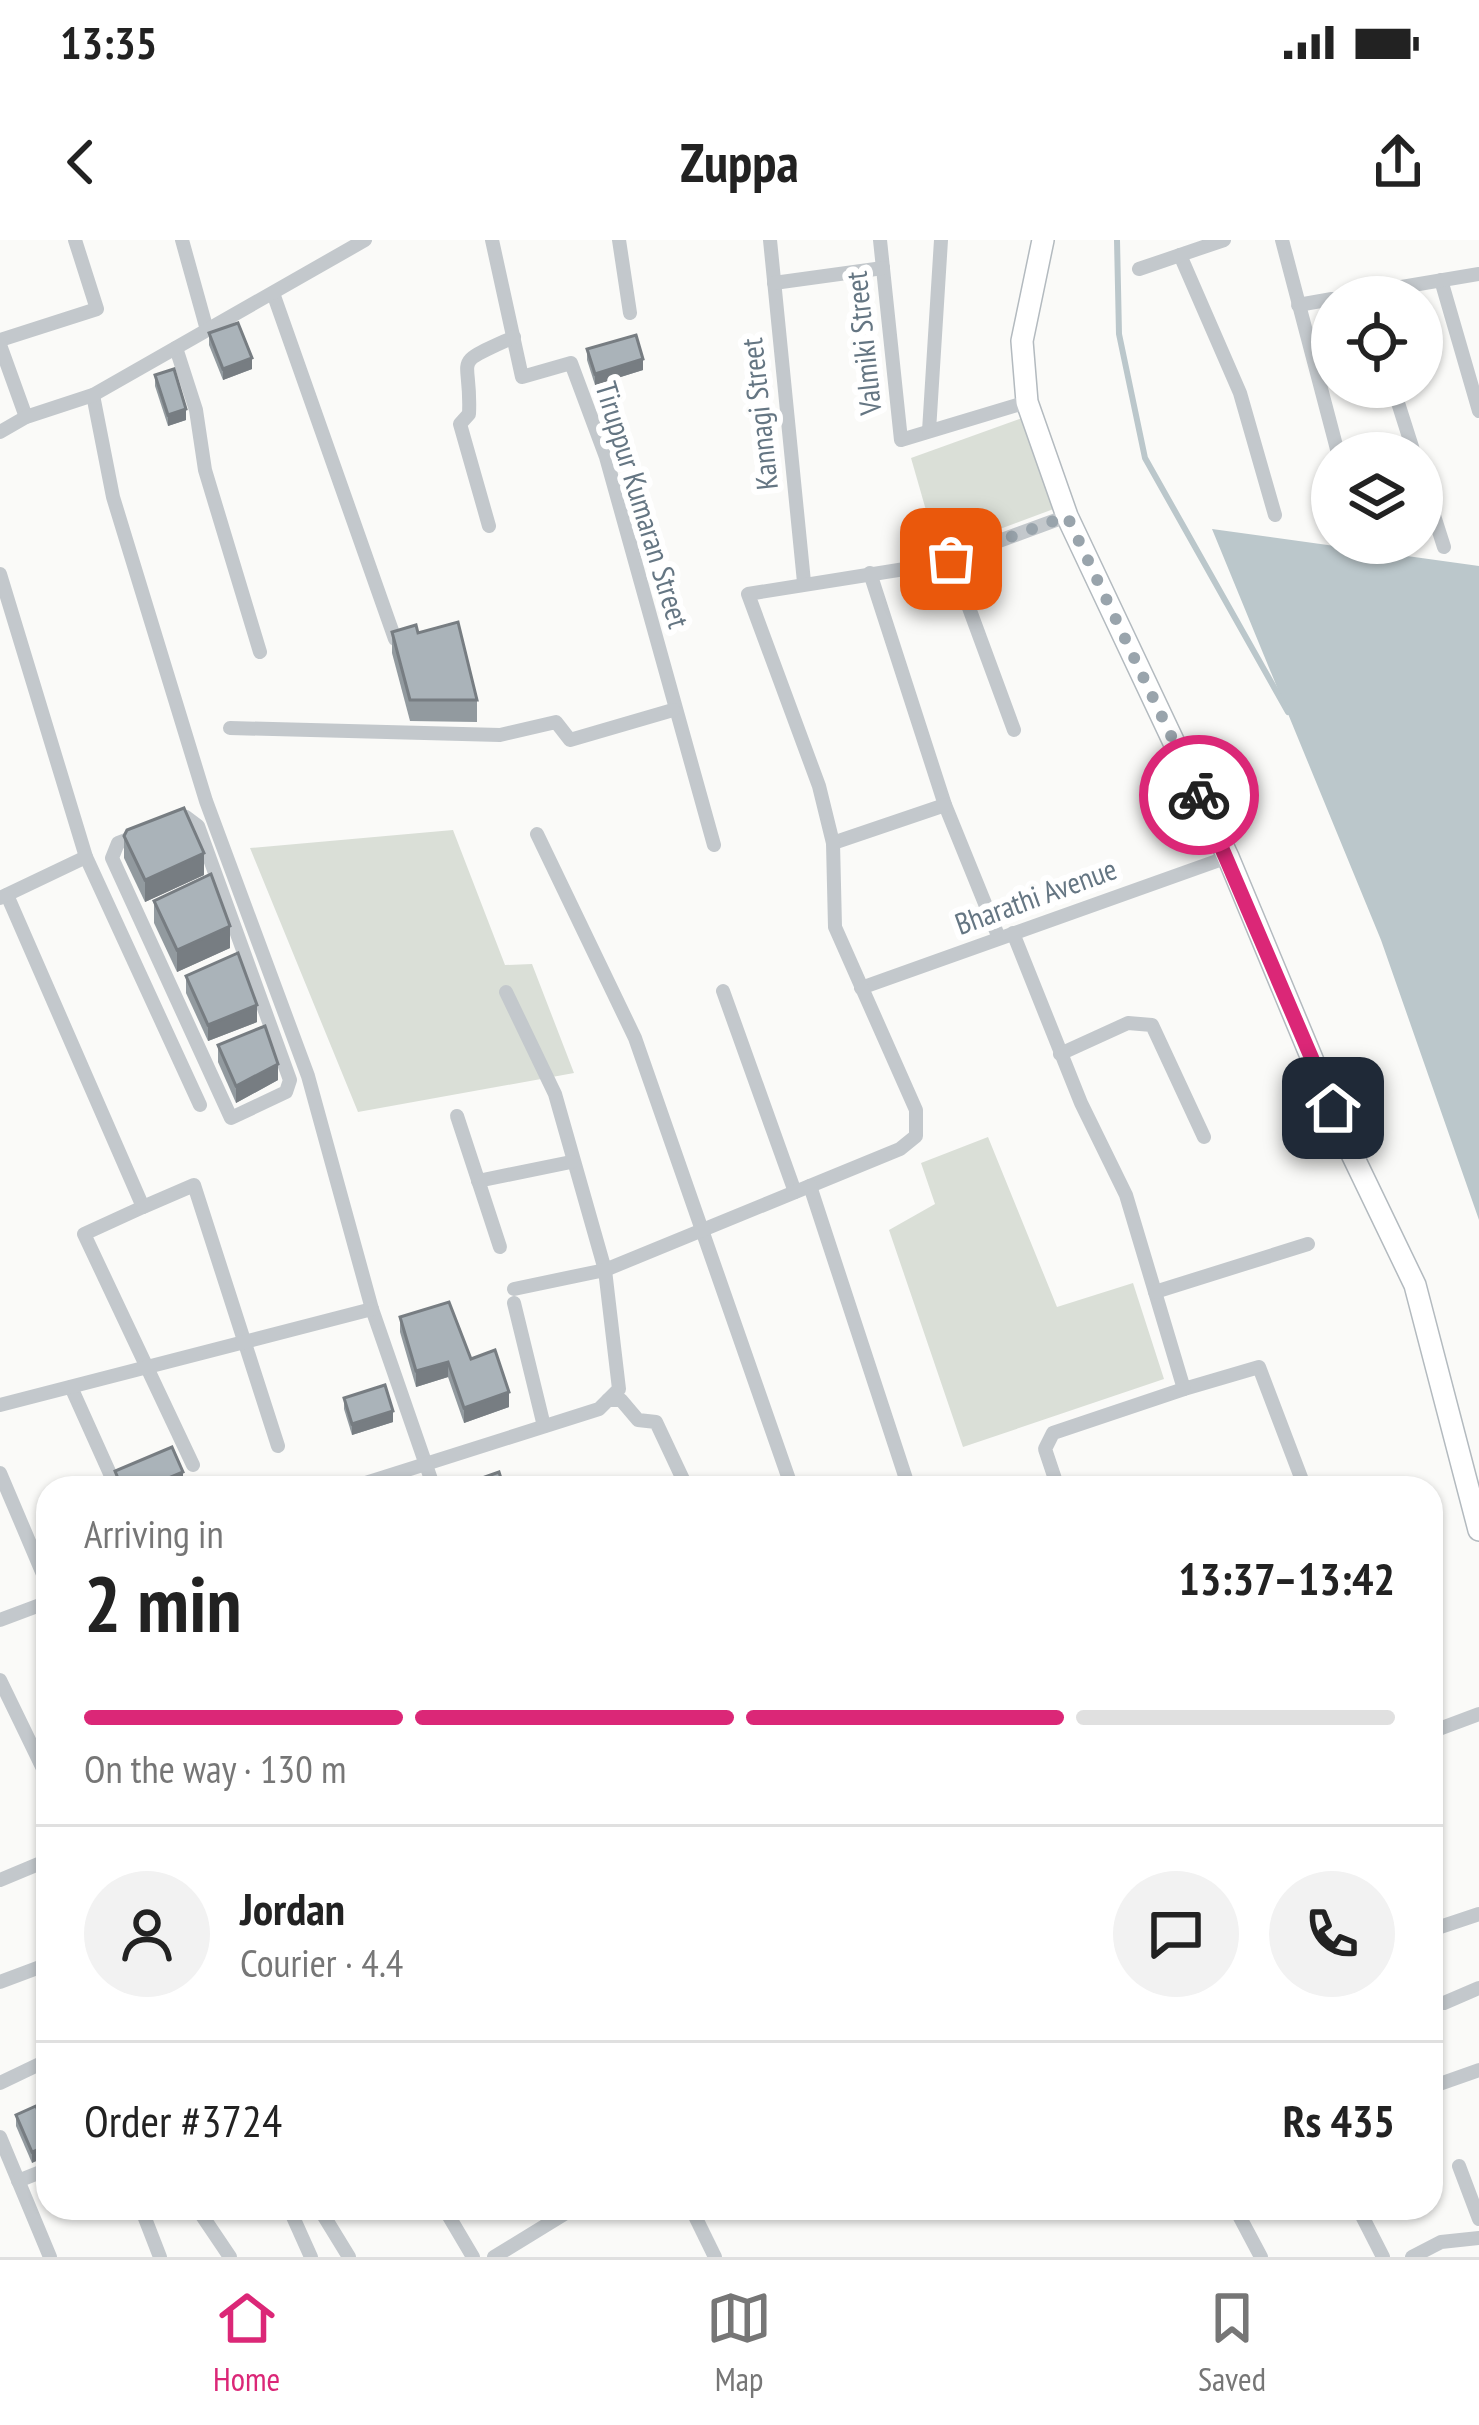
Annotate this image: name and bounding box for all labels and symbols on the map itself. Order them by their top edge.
street label: Valmiki Street [835,269,890,418]
street label: Kannagi Street [731,336,786,492]
street label: Tiruppur Kumaran Street [587,377,700,633]
pin [900,508,1002,610]
courier [1139,735,1259,855]
street label: Bharathi Avenue [949,848,1122,943]
pin [1282,1057,1384,1159]

